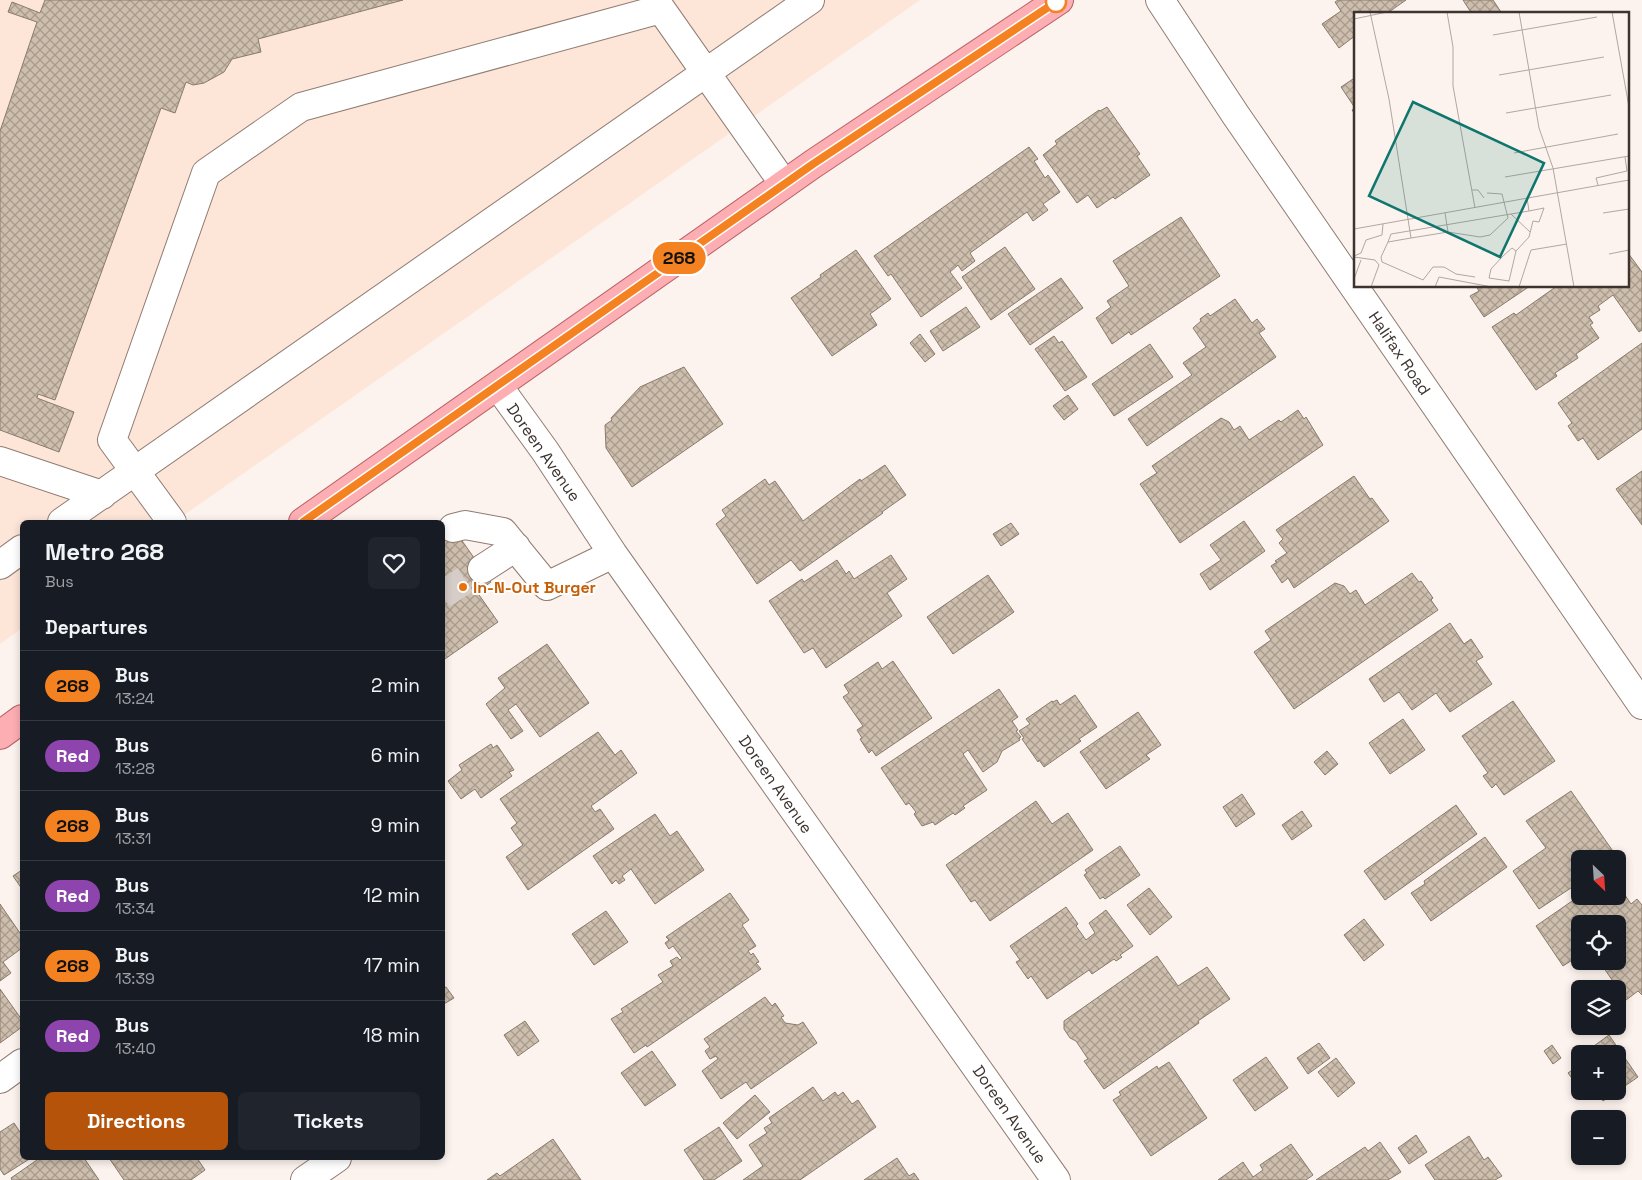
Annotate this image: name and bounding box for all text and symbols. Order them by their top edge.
unlabelled marker [1045,0,1067,13]
inset map [1354,12,1630,288]
line badge: 268 [650,242,708,274]
text: 268 [663,246,695,269]
street label: Halifax Road [1364,307,1435,399]
street label: Doreen Avenue [502,399,585,506]
text: Metro 268 [45,536,164,567]
button: heart [368,537,420,589]
text: Bus [45,571,74,592]
place label: In-N-Out Burger [473,577,596,598]
marker: In-N-Out Burger [457,581,469,593]
text: Departures [45,615,148,640]
text: Bus [115,663,149,688]
text: 2 min [371,673,420,698]
text: 268 [56,674,89,697]
text: 13:24 [115,688,155,709]
street label: Doreen Avenue [734,731,817,838]
text: Bus [115,733,149,758]
text: 6 min [371,743,420,768]
text: Red [56,744,89,767]
text: 13:28 [115,758,155,779]
text: Bus [115,803,149,828]
text: 9 min [371,813,420,838]
text: 268 [56,814,89,837]
text: 13:31 [115,828,152,849]
north arrow [1571,850,1626,905]
map controls [1571,850,1626,1165]
text: Bus [115,873,149,898]
text: 12 min [363,883,420,908]
text: Red [56,884,89,907]
text: 13:34 [115,898,155,919]
button: locate [1571,915,1626,970]
text: Bus [115,943,149,968]
text: 17 min [364,953,420,978]
text: 268 [56,954,89,977]
text: 13:39 [115,968,155,989]
button: layers [1571,980,1626,1035]
text: Bus [115,1013,149,1038]
text: 18 min [363,1023,420,1048]
text: Red [56,1024,89,1047]
text: 13:40 [115,1038,156,1059]
button: + [1571,1045,1626,1100]
street label: Doreen Avenue [968,1061,1051,1168]
button: Directions [45,1092,228,1150]
button: Tickets [238,1092,420,1150]
button: − [1571,1110,1626,1165]

